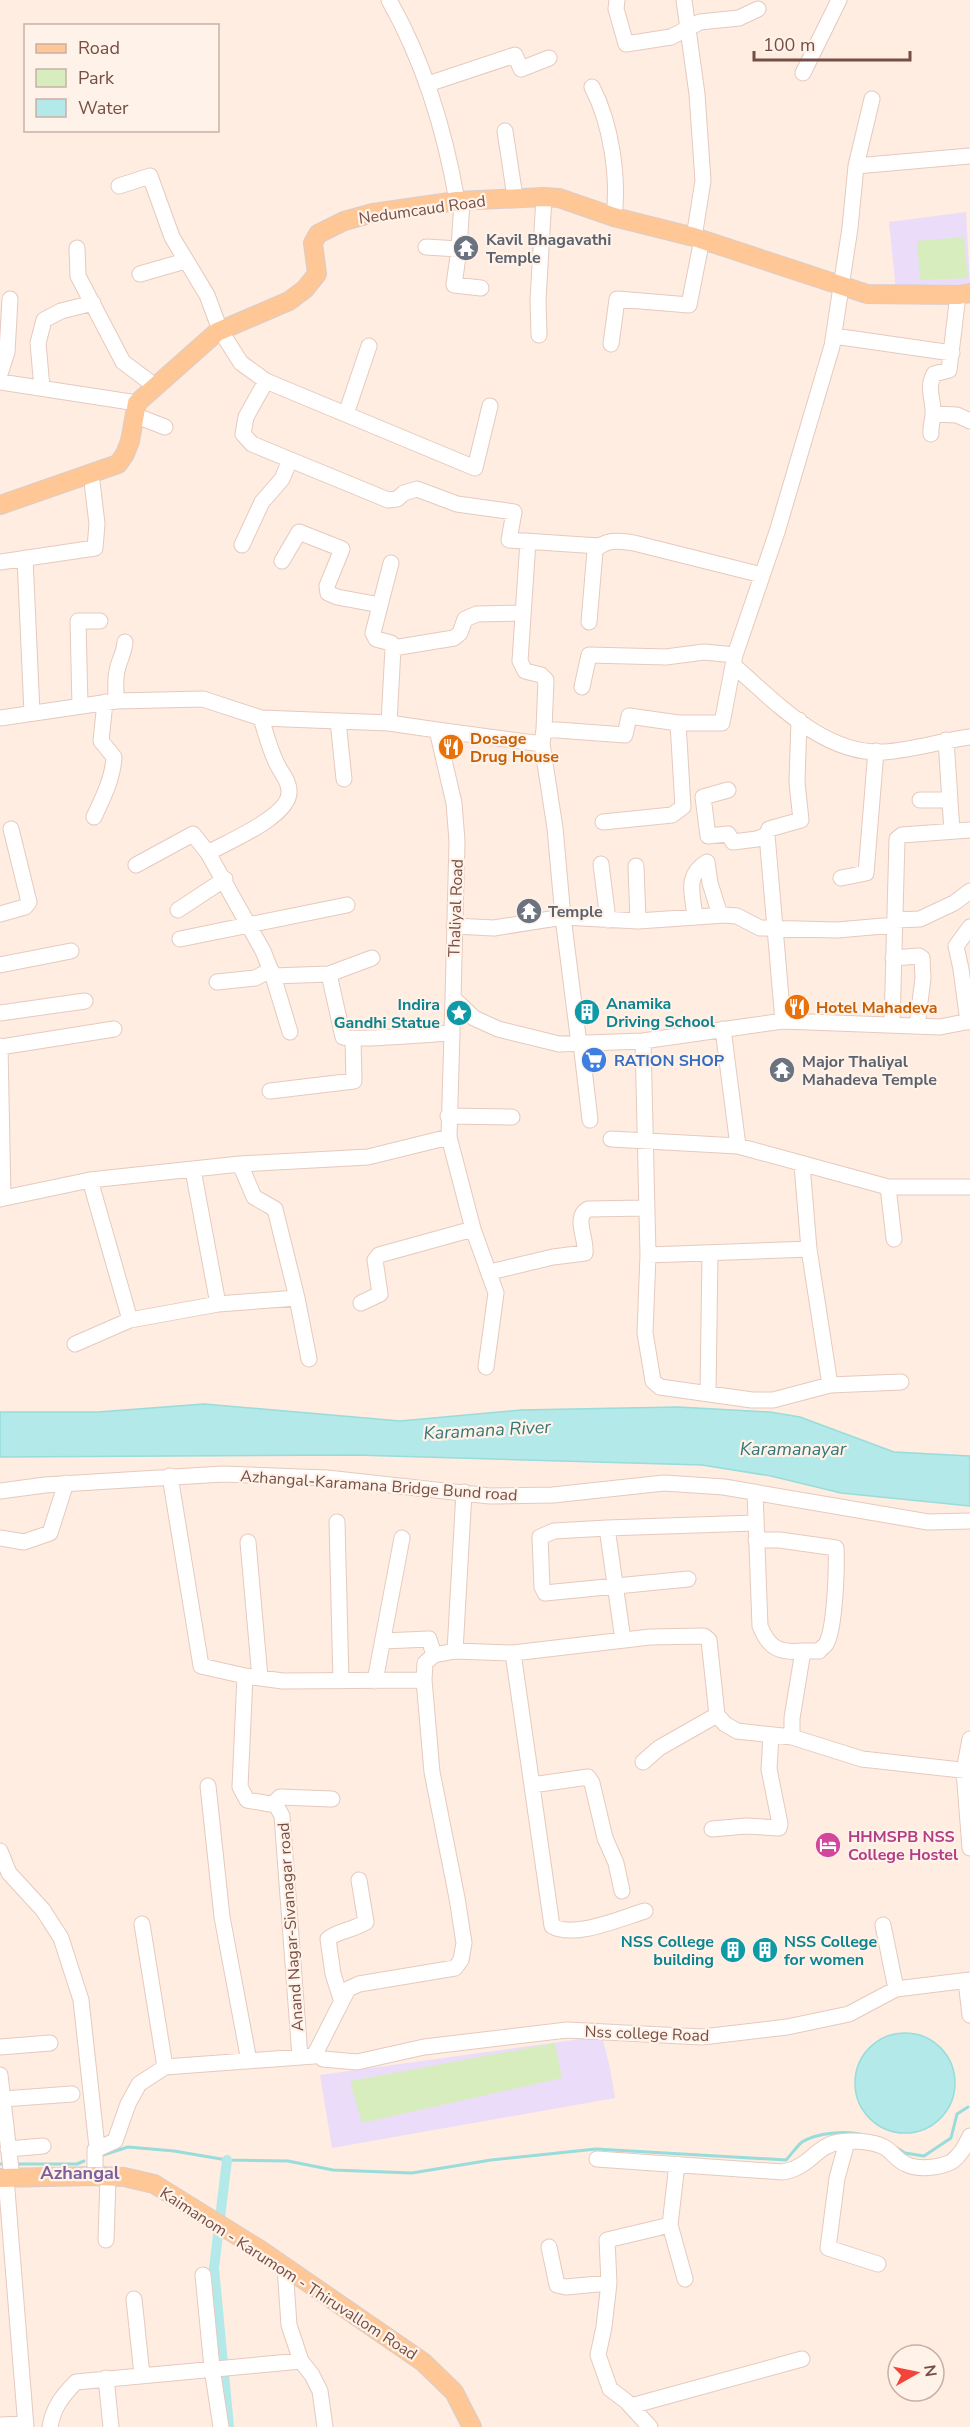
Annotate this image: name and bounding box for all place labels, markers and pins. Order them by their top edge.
place label: Kavil Bhagavathi Temple [486,229,611,269]
temple icon: Kavil Bhagavathi Temple [451,233,481,263]
place label: Dosage Drug House [470,728,559,768]
restaurant icon: Dosage Drug House [436,732,466,762]
temple icon: Temple [514,896,544,926]
place label: Temple [548,901,603,923]
restaurant icon: Hotel Mahadeva [782,992,812,1022]
place label: Anamika Driving School [606,993,715,1033]
place label: Indira Gandhi Statue [334,994,440,1034]
building icon: Anamika Driving School [572,997,602,1027]
place label: Hotel Mahadeva [816,997,938,1019]
place icon: Indira Gandhi Statue [444,998,474,1028]
supermarket icon: RATION SHOP [579,1045,609,1075]
place label: RATION SHOP [614,1050,724,1072]
place label: Major Thaliyal Mahadeva Temple [802,1051,937,1091]
temple icon: Major Thaliyal Mahadeva Temple [767,1055,797,1085]
place label: HHMSPB NSS College Hostel [848,1826,958,1866]
hotel icon: HHMSPB NSS College Hostel [813,1830,843,1860]
place label: NSS College building [621,1931,714,1971]
place label: NSS College for women [784,1931,877,1971]
building icon: NSS College building [718,1935,748,1965]
building icon: NSS College for women [750,1935,780,1965]

